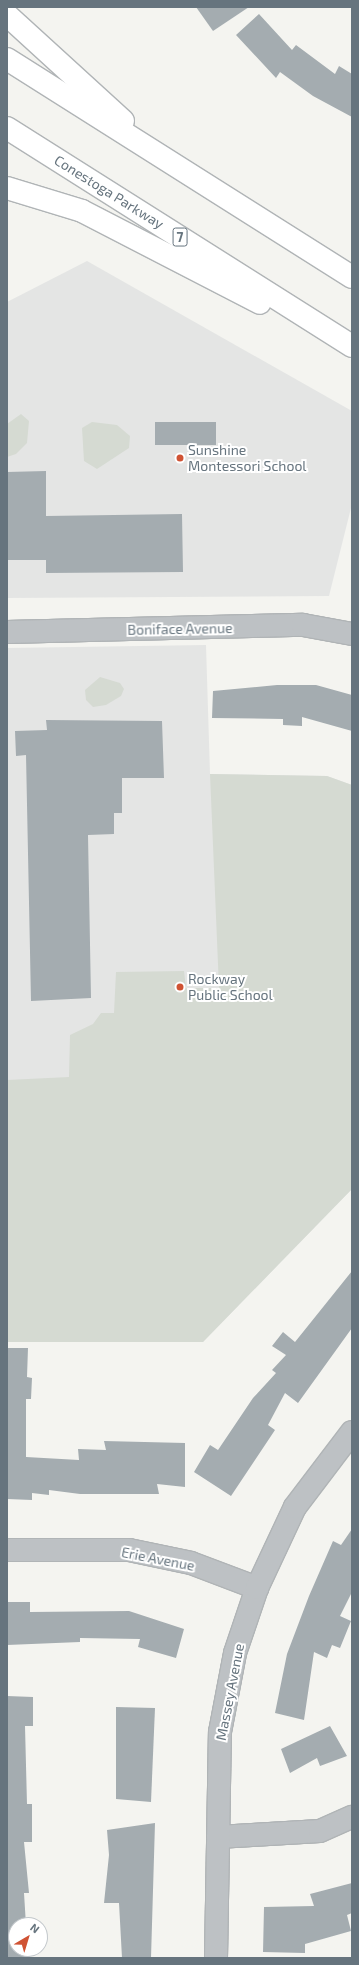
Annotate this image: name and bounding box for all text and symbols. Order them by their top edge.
street label: Conestoga Parkway [51,152,167,232]
road number: 7 [172,226,188,248]
place label: Sunshine Montessori School [188,442,306,474]
marker: Sunshine Montessori School [175,453,185,463]
street label: Boniface Avenue [127,620,233,638]
place label: Rockway Public School [188,971,273,1004]
marker: Rockway Public School [175,982,185,992]
street label: Erie Avenue [120,1544,196,1574]
street label: Massey Avenue [212,1642,248,1742]
north arrow [8,1917,48,1957]
text: N [28,1920,42,1936]

